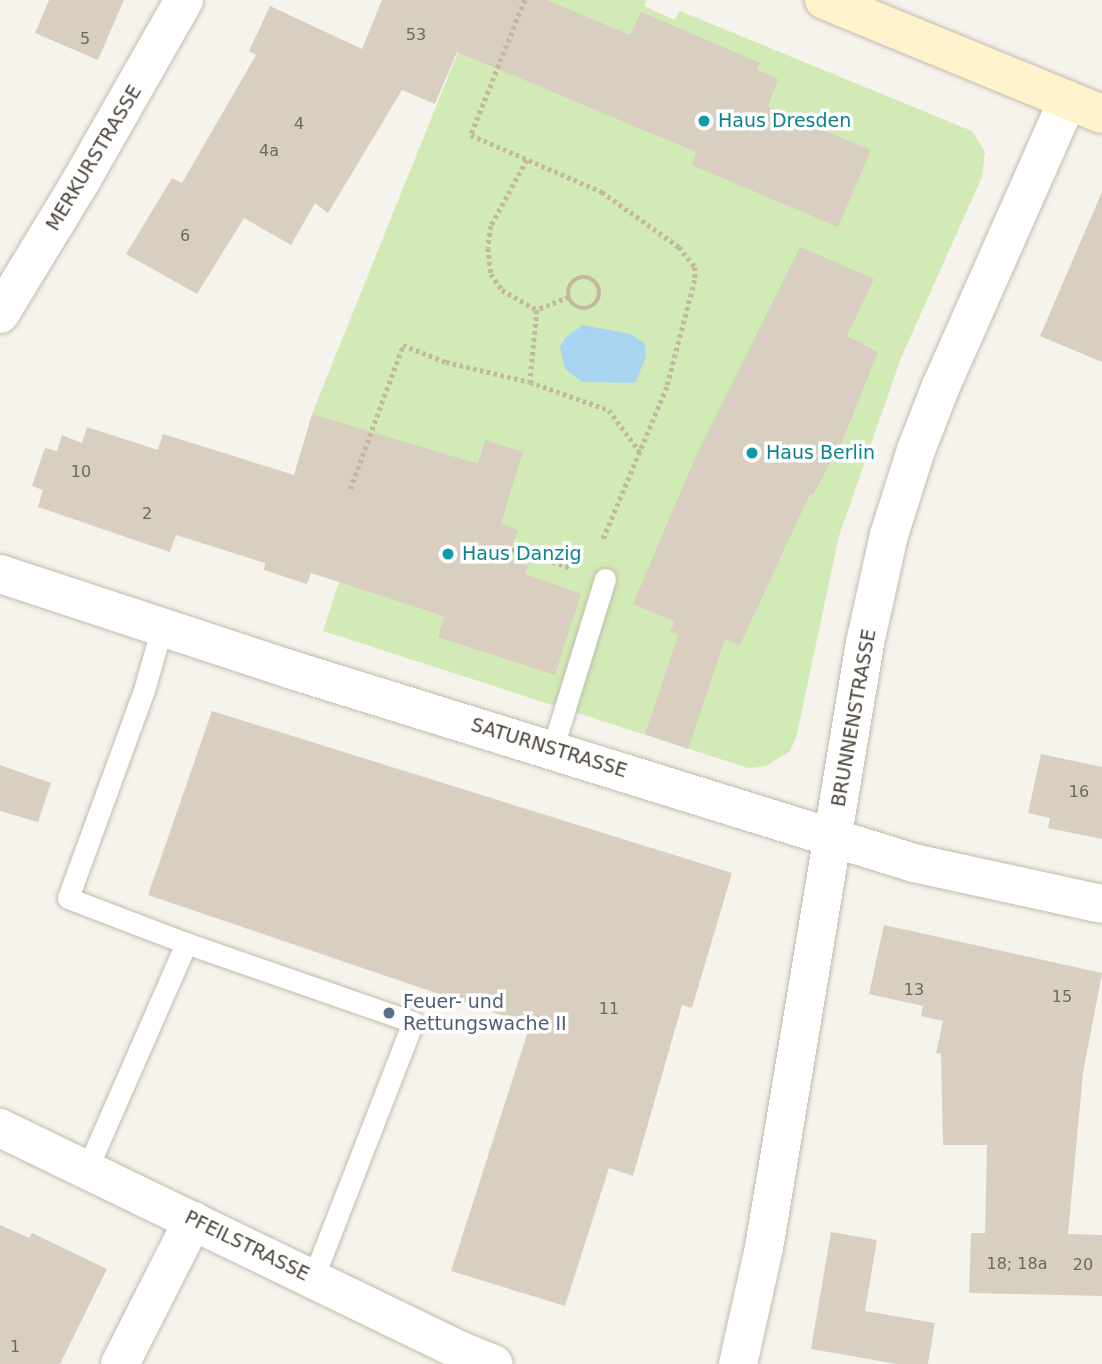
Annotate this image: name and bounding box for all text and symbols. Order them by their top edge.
house number: 53 [406,25,426,45]
house number: 5 [80,29,90,49]
street label: MERKURSTRASSE [42,81,146,235]
place label: Haus Dresden [718,110,851,132]
marker: Haus Dresden [696,113,712,129]
house number: 4 [294,114,304,134]
house number: 4a [259,141,279,161]
house number: 6 [180,226,190,246]
place label: Haus Berlin [766,442,875,464]
marker: Haus Berlin [744,445,760,461]
house number: 10 [71,462,91,482]
house number: 2 [142,504,152,524]
place label: Haus Danzig [462,543,582,565]
marker: Haus Danzig [440,546,456,562]
street label: BRUNNENSTRASSE [827,627,881,809]
street label: SATURNSTRASSE [468,713,630,783]
house number: 16 [1069,782,1089,802]
house number: 13 [904,980,924,1000]
house number: 15 [1052,987,1072,1007]
place label: Feuer- und Rettungswache II [403,991,567,1035]
house number: 11 [599,999,619,1019]
marker: Feuer- und Rettungswache II [381,1005,397,1021]
street label: PFEILSTRASSE [181,1206,313,1286]
house number: 18; 18a [986,1254,1048,1274]
house number: 20 [1073,1255,1093,1275]
house number: 1 [10,1337,20,1357]

